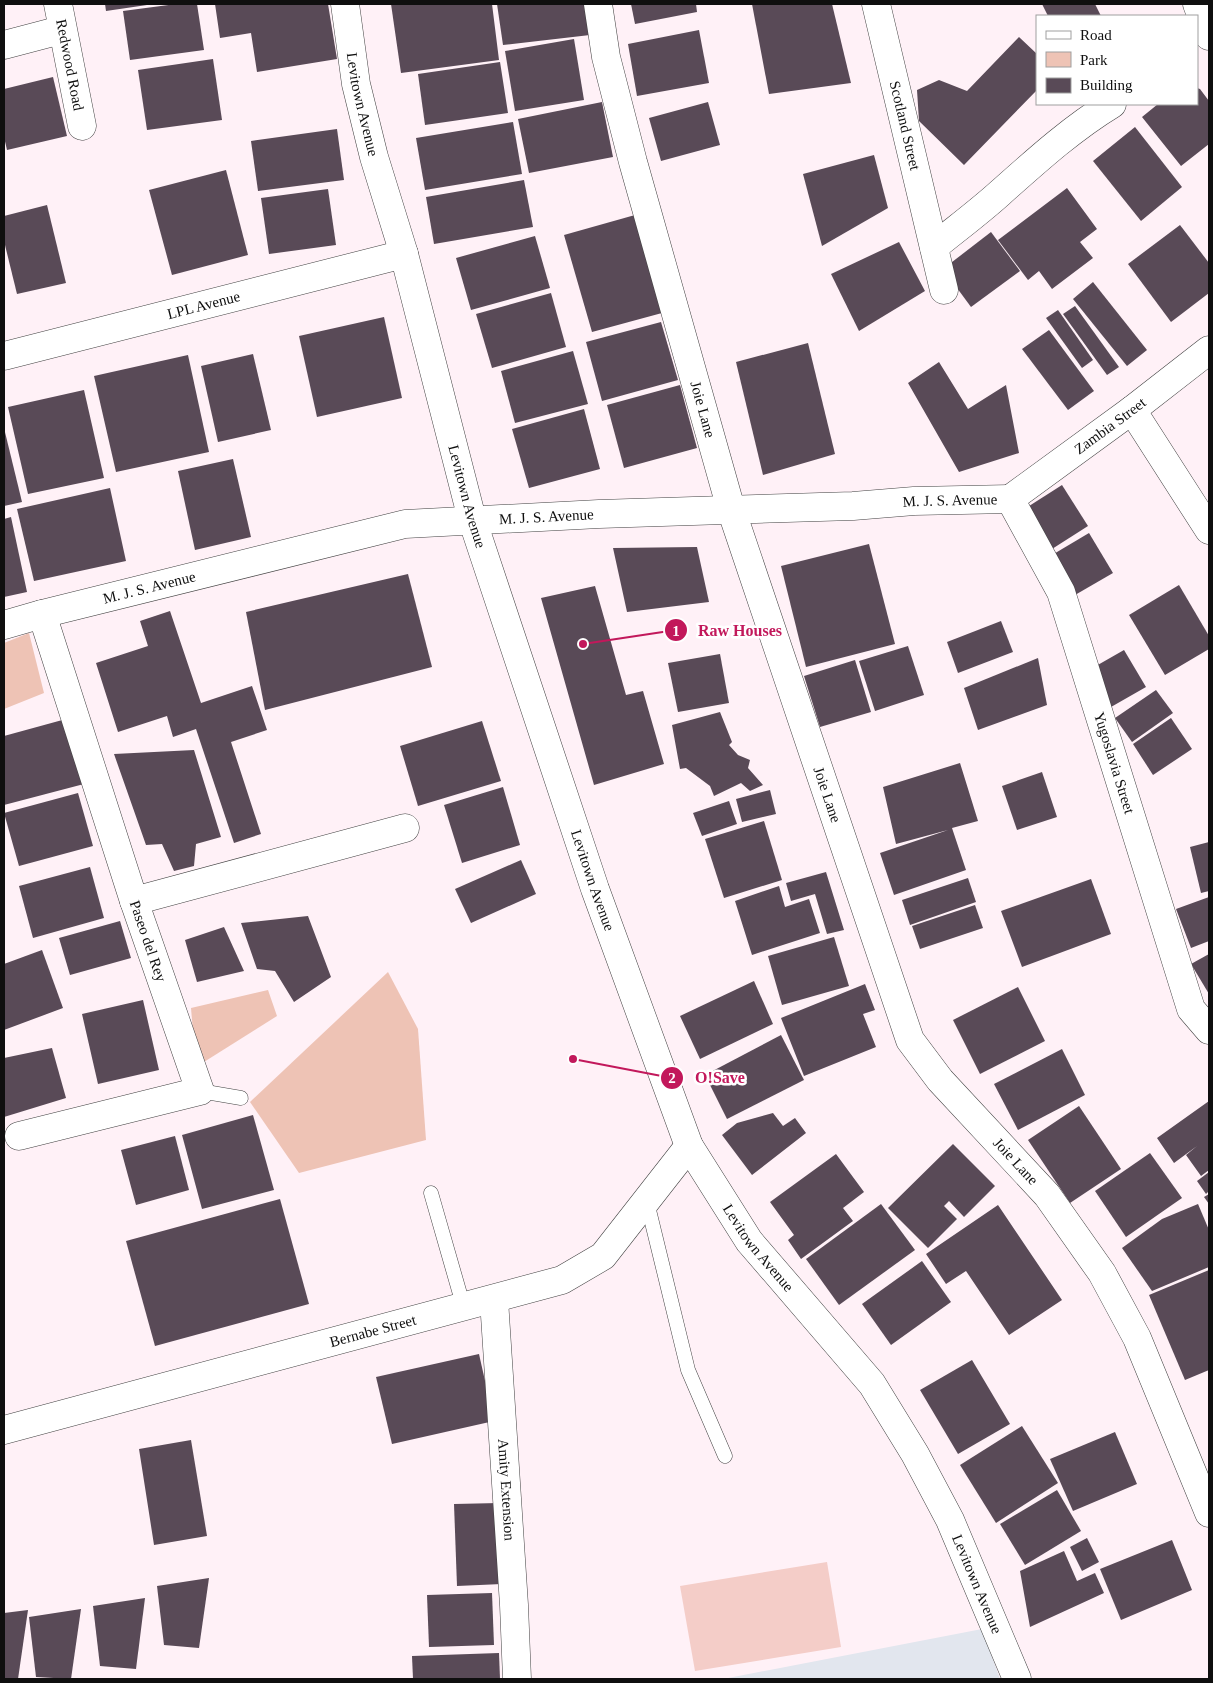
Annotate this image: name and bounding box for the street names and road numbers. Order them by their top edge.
street label: Redwood Road [53,18,87,112]
street label: Levitown Avenue [344,51,382,158]
street label: Scotland Street [887,79,923,173]
street label: LPL Avenue [165,288,242,322]
street label: Joie Lane [687,379,719,440]
street label: Zambia Street [1071,394,1150,457]
street label: Levitown Avenue [445,443,489,550]
street label: M. J. S. Avenue [902,491,998,510]
street label: M. J. S. Avenue [499,506,594,527]
street label: M. J. S. Avenue [101,568,197,607]
street label: Yugoslavia Street [1091,710,1138,816]
street label: Joie Lane [810,765,844,825]
street label: Levitown Avenue [568,828,618,933]
street label: Paseo del Rey [127,898,170,984]
street label: Joie Lane [990,1135,1041,1188]
street label: Levitown Avenue [720,1201,797,1295]
street label: Bernabe Street [328,1311,419,1350]
street label: Amity Extension [495,1438,518,1542]
street label: Levitown Avenue [949,1532,1005,1636]

